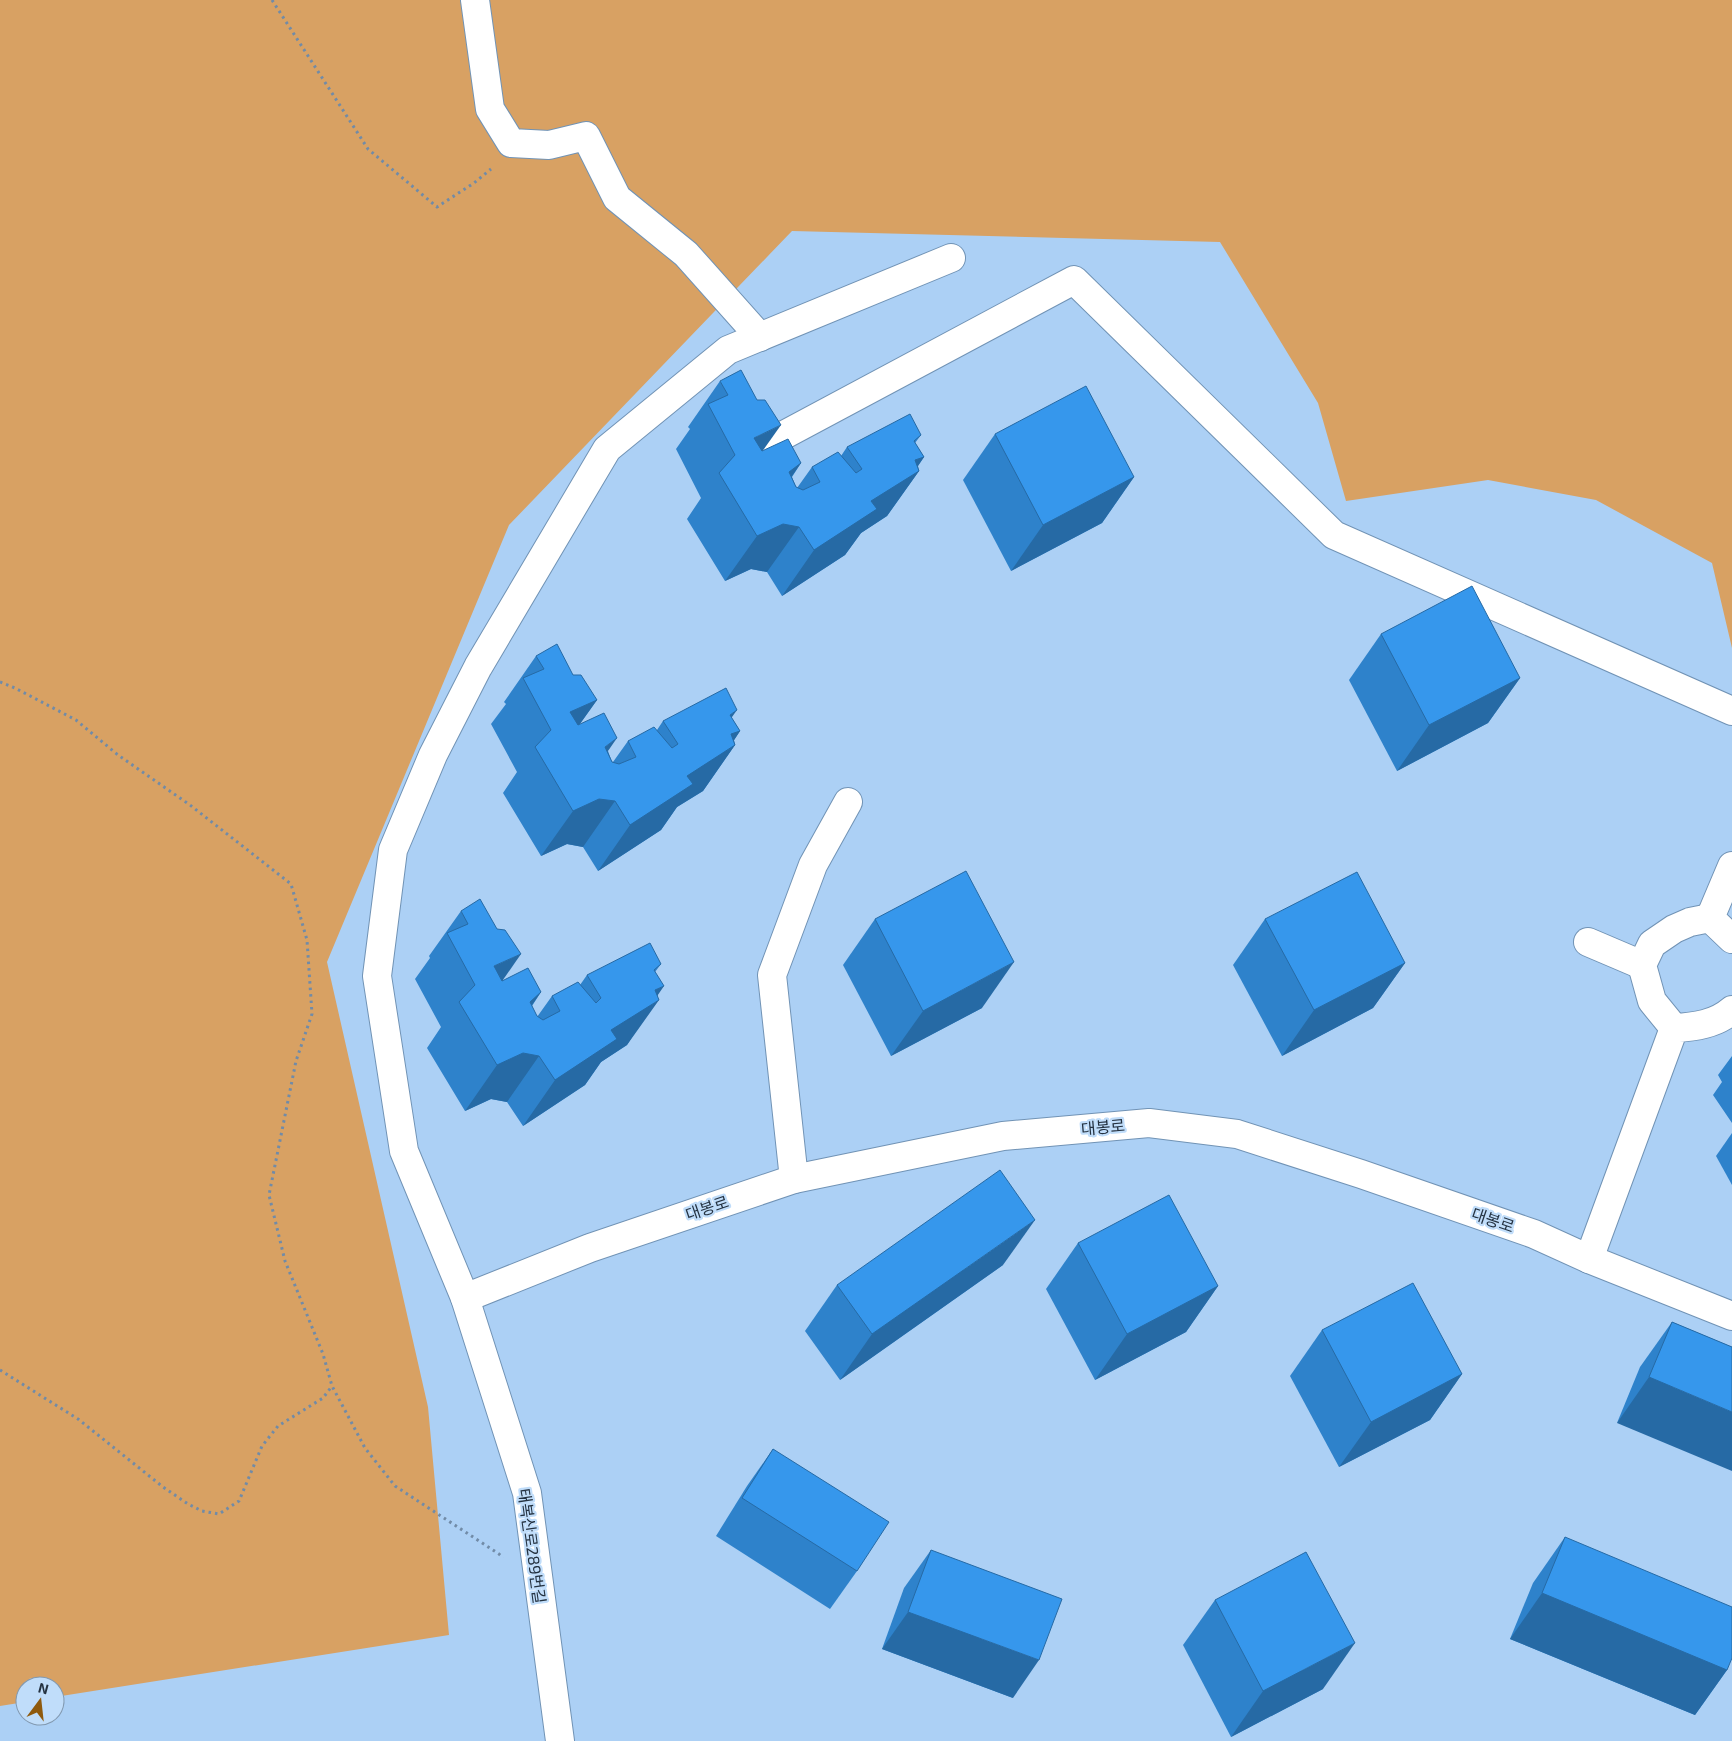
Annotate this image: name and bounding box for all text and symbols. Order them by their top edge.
street label: 대봉로 [1080,1115,1126,1138]
street label: 대봉로 [683,1191,731,1224]
street label: 대봉로 [1469,1203,1517,1236]
street label: 태복산로289번길 [515,1487,550,1605]
north arrow [15,1676,65,1726]
text: N [36,1678,51,1697]

